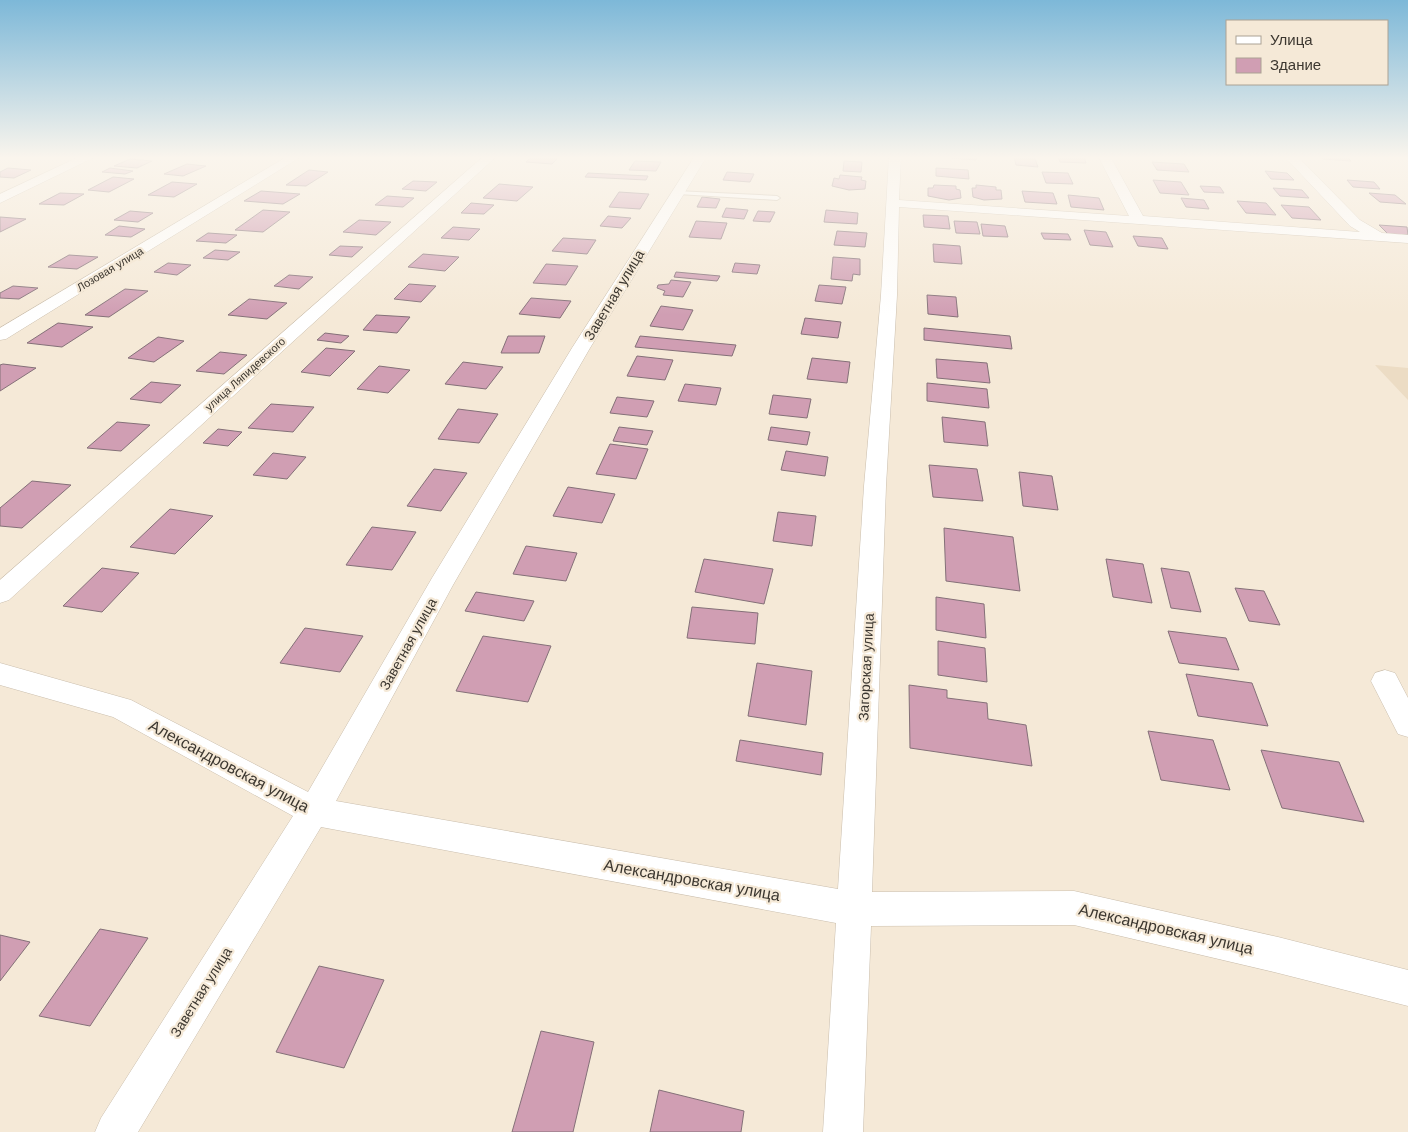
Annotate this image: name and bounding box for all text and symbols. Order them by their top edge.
legend [1226,20,1388,85]
text: Улица [1270,31,1313,48]
text: Здание [1270,56,1321,73]
street label: Лозовая улица [75,244,146,294]
street label: Заветная улица [581,247,647,343]
street label: улица Ляпидевского [203,335,287,413]
street label: Заветная улица [376,595,440,693]
street label: Загорская улица [855,613,877,721]
street label: Александровская улица [146,717,312,815]
street label: Александровская улица [603,856,782,904]
street label: Александровская улица [1077,901,1255,957]
street label: Заветная улица [167,944,235,1040]

